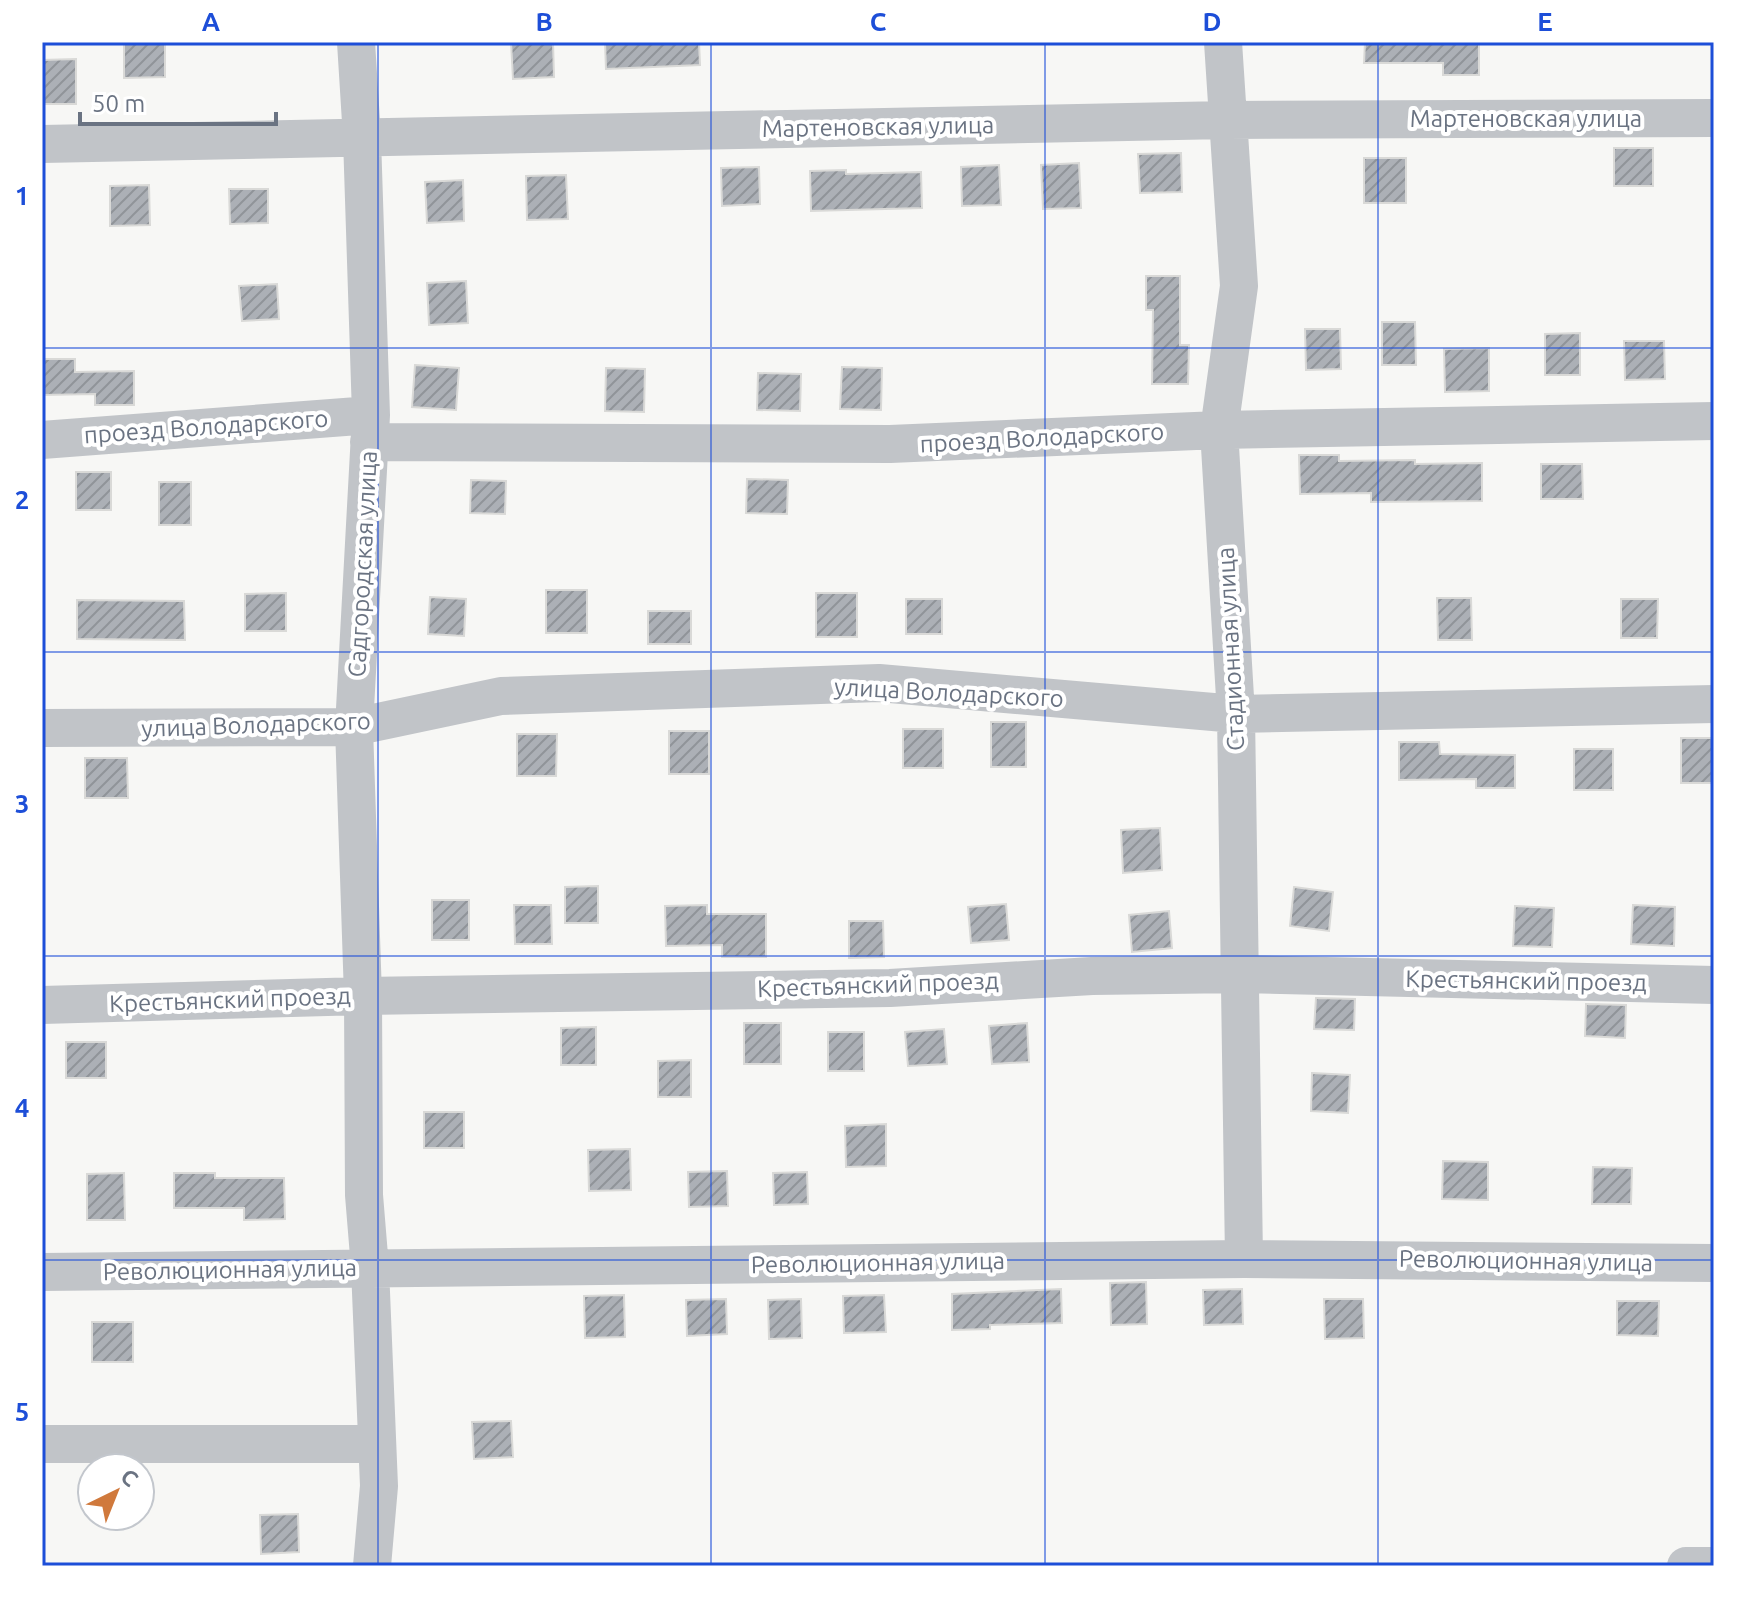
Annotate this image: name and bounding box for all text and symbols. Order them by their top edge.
text: A [202,7,221,36]
text: B [535,7,553,36]
text: C [870,7,887,36]
text: D [1203,7,1221,36]
text: E [1537,7,1553,36]
scale bar [80,76,276,126]
text: 50 m [92,90,145,117]
street label: Мартеновская улица [1410,105,1642,132]
street label: Мартеновская улица [762,111,994,142]
text: 1 [15,181,29,210]
street label: проезд Володарского [83,404,329,449]
street label: проезд Володарского [919,418,1165,457]
street label: Садгородская улица [343,450,382,678]
text: 2 [15,485,29,514]
street label: Стадионная улица [1212,546,1249,752]
street label: улица Володарского [834,673,1064,712]
street label: улица Володарского [141,707,371,742]
text: 3 [15,789,29,818]
street label: Крестьянский проезд [1405,965,1647,996]
street label: Крестьянский проезд [757,967,999,1002]
street label: Крестьянский проезд [109,982,351,1017]
text: 4 [15,1093,29,1122]
street label: Революционная улица [1399,1245,1653,1276]
street label: Революционная улица [751,1247,1005,1278]
street label: Революционная улица [103,1254,357,1285]
text: 5 [15,1397,29,1426]
north arrow [76,1452,156,1532]
text: С [116,1463,144,1491]

